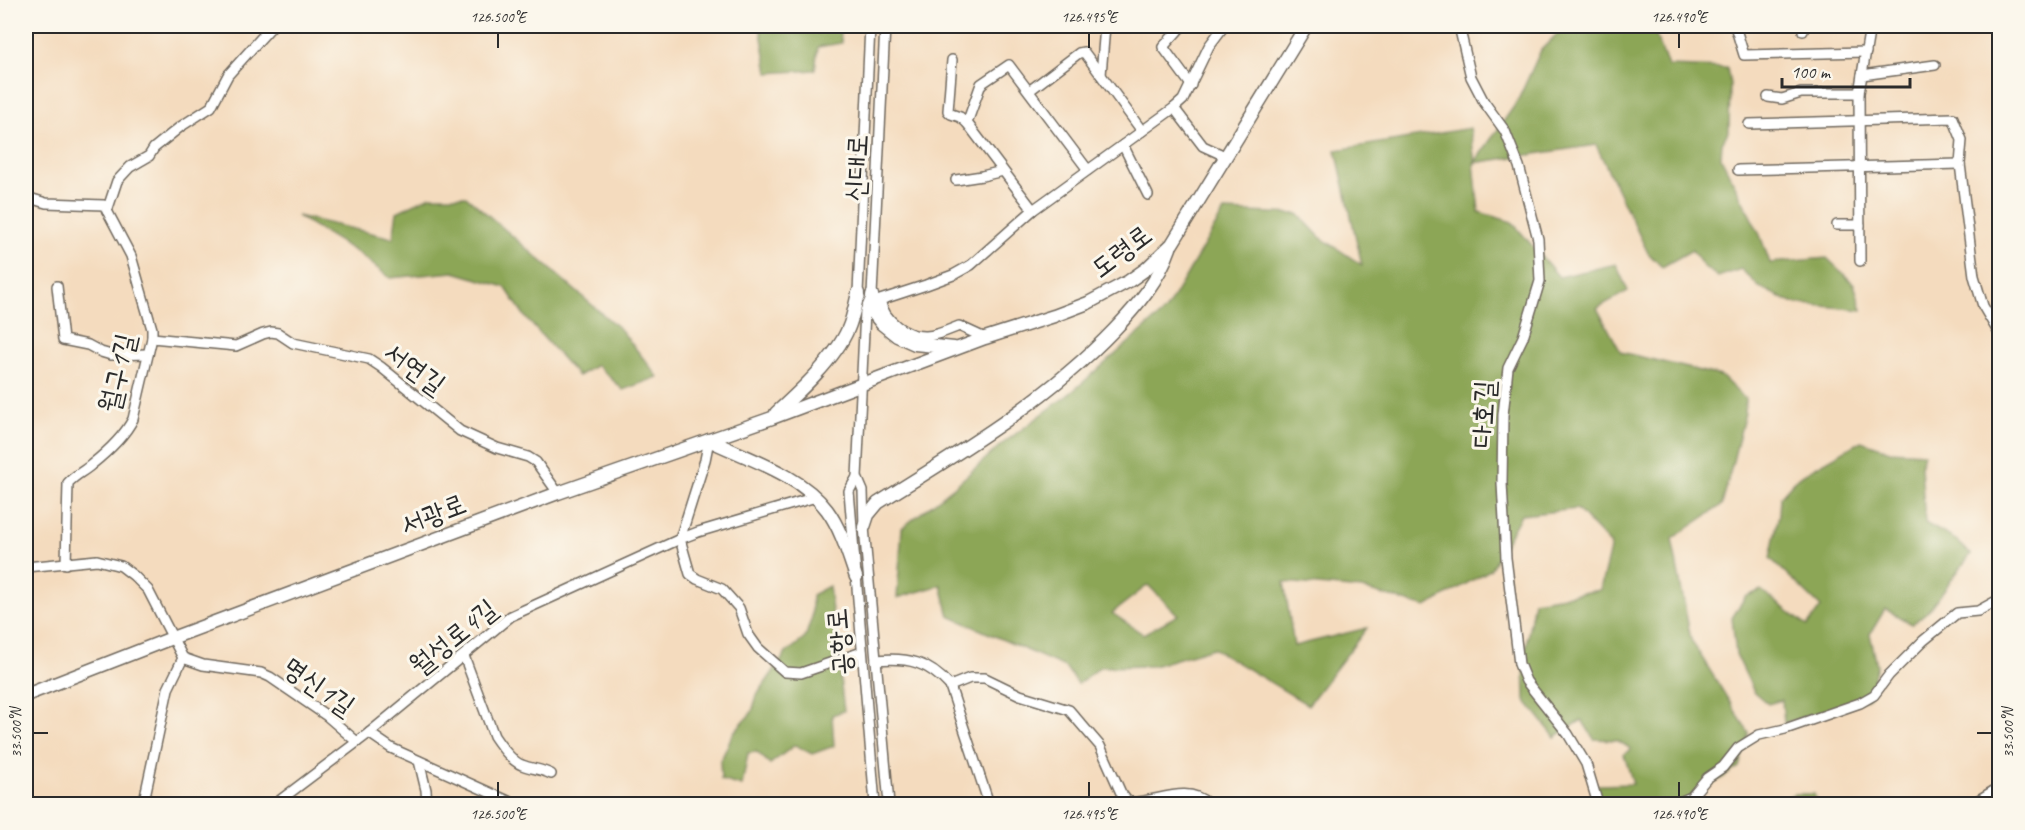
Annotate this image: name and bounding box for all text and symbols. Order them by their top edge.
text: 126.500°E [470,8,528,27]
text: 126.495°E [1061,8,1119,27]
text: 126.490°E [1651,8,1709,27]
scale bar [1782,51,1910,89]
text: 100 m [1791,61,1832,83]
street label: 신대로 [837,133,875,203]
street label: 도령로 [1083,217,1159,285]
street label: 월구1길 [91,330,143,416]
street label: 서연길 [377,334,453,402]
street label: 다호길 [1464,379,1502,449]
street label: 서광로 [395,486,471,542]
street label: 월성로4길 [402,591,504,683]
street label: 공항로 [819,607,859,677]
street label: 명신1길 [276,649,362,723]
text: 33.500°N [7,705,26,758]
text: 33.500°N [1999,705,2018,758]
text: 126.500°E [470,805,528,824]
text: 126.495°E [1061,805,1119,824]
text: 126.490°E [1651,805,1709,824]

